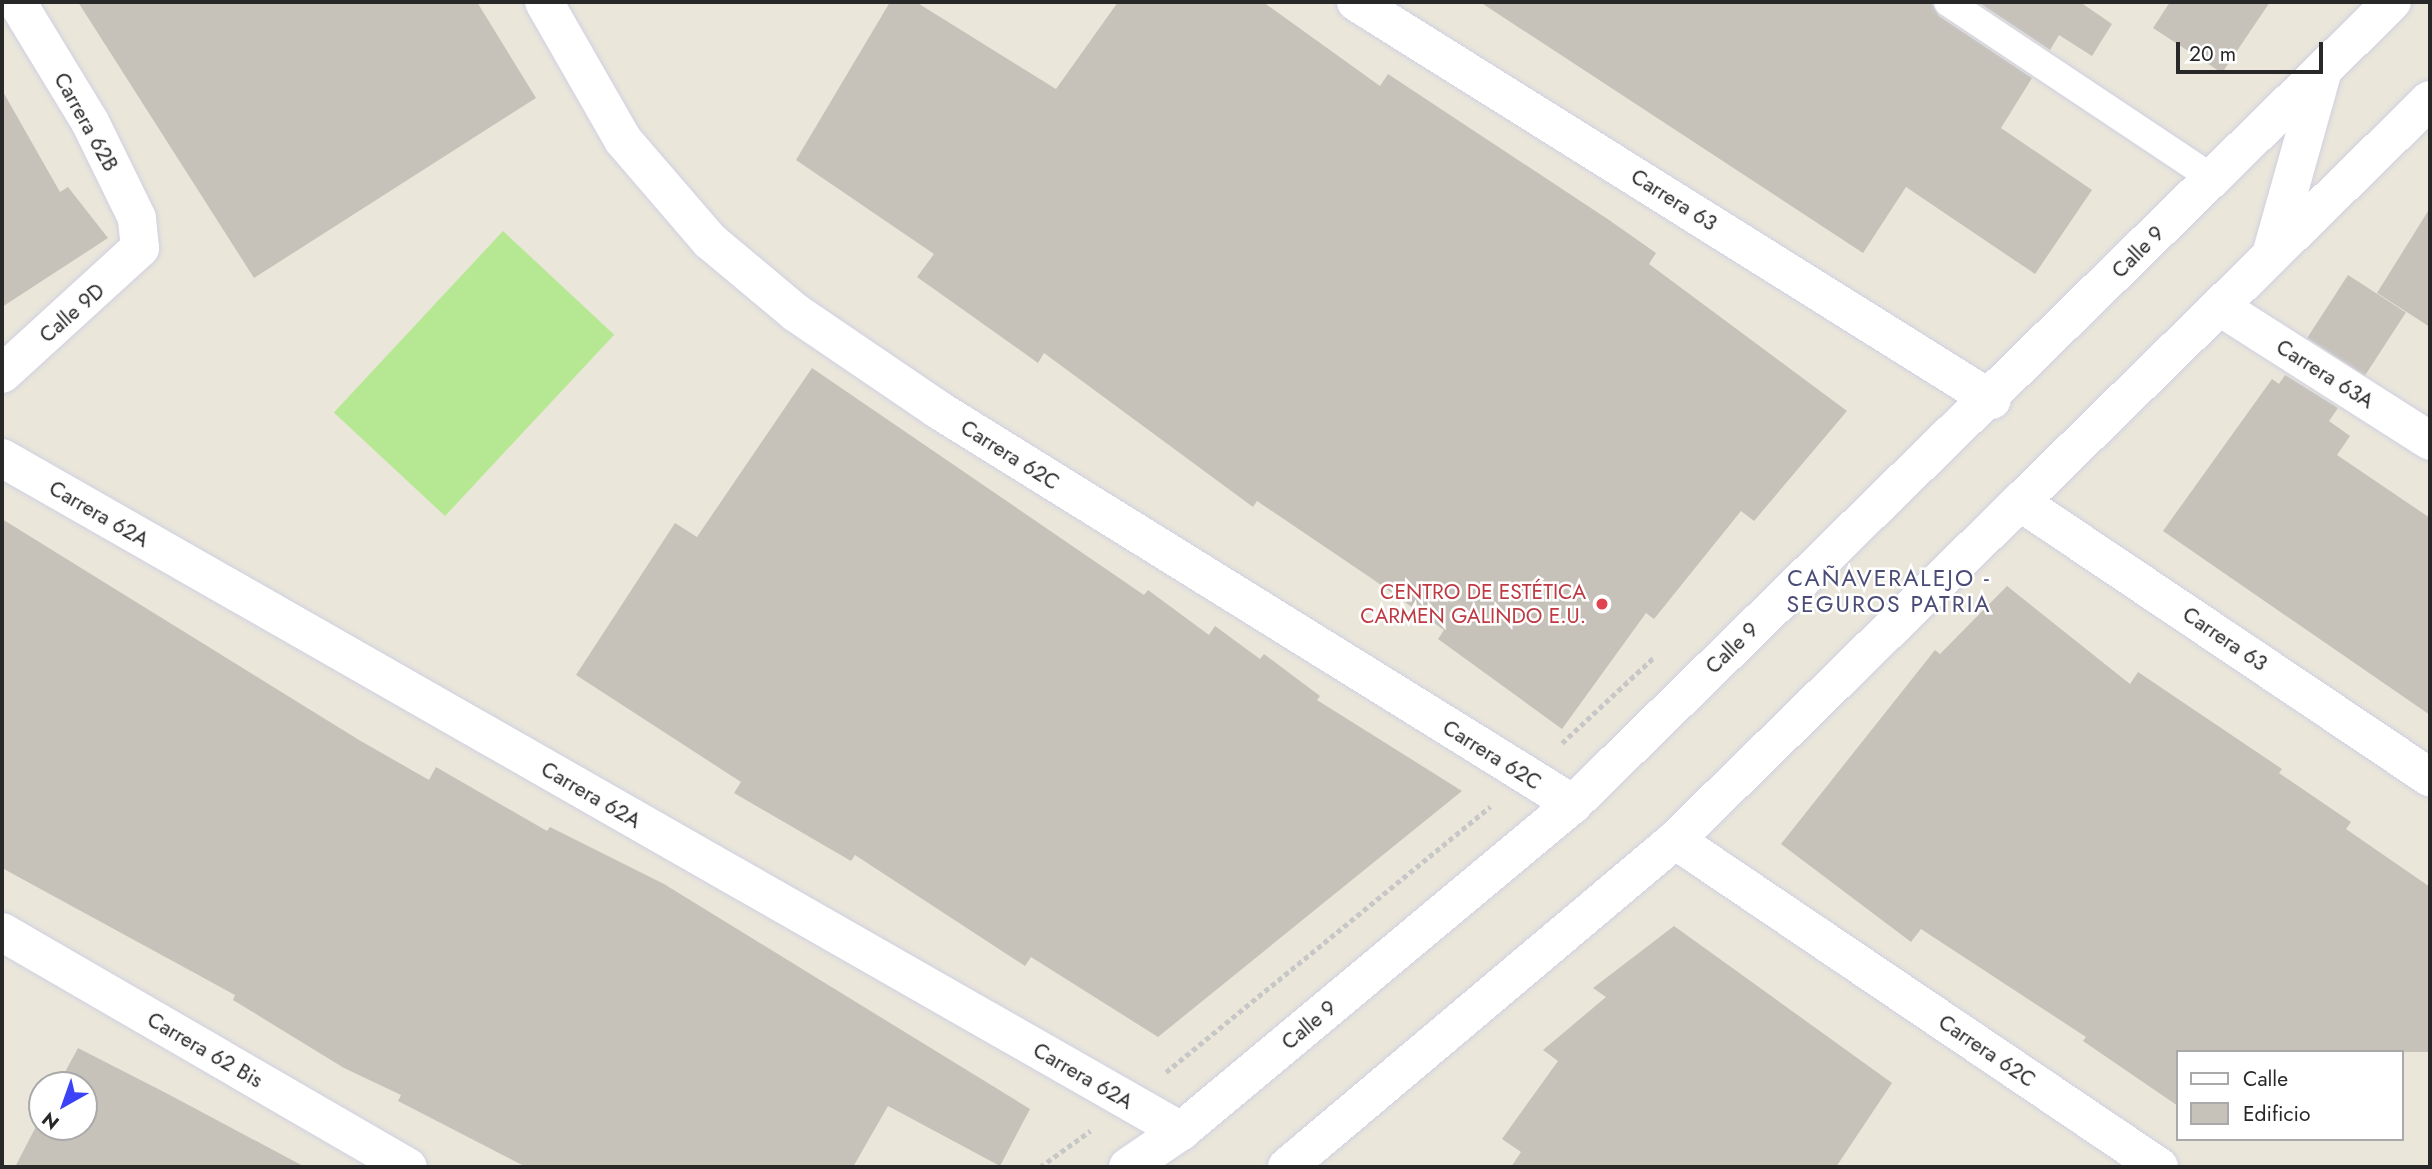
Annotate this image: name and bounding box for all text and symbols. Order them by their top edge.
scale bar [2180,28,2327,72]
text: 20 m [2189,39,2236,69]
street label: Carrera 62B [49,68,123,176]
street label: Carrera 63 [1626,164,1722,236]
street label: Calle 9 [2107,221,2169,283]
street label: Calle 9D [34,278,110,348]
street label: Carrera 63A [2272,334,2378,414]
street label: Carrera 62C [956,415,1064,495]
street label: Carrera 62A [45,475,153,553]
district label: CAÑAVERALEJO - SEGUROS PATRIA [1788,564,1990,618]
place label: CENTRO DE ESTÉTICA CARMEN GALINDO E.U. [1360,579,1586,629]
marker: CENTRO DE ESTÉTICA CARMEN GALINDO E.U. [1592,594,1612,614]
street label: Carrera 63 [2178,602,2272,676]
street label: Calle 9 [1700,617,1764,679]
street label: Carrera 62C [1438,715,1546,795]
street label: Carrera 62A [537,756,645,834]
street label: Calle 9 [1277,995,1341,1055]
street label: Carrera 62 Bis [143,1007,267,1093]
street label: Carrera 62C [1934,1009,2040,1093]
street label: Carrera 62A [1029,1037,1137,1115]
legend [2176,1050,2404,1141]
text: Calle [2243,1064,2288,1094]
north arrow [28,1071,98,1141]
text: Edificio [2243,1099,2310,1129]
text: N [36,1106,65,1136]

